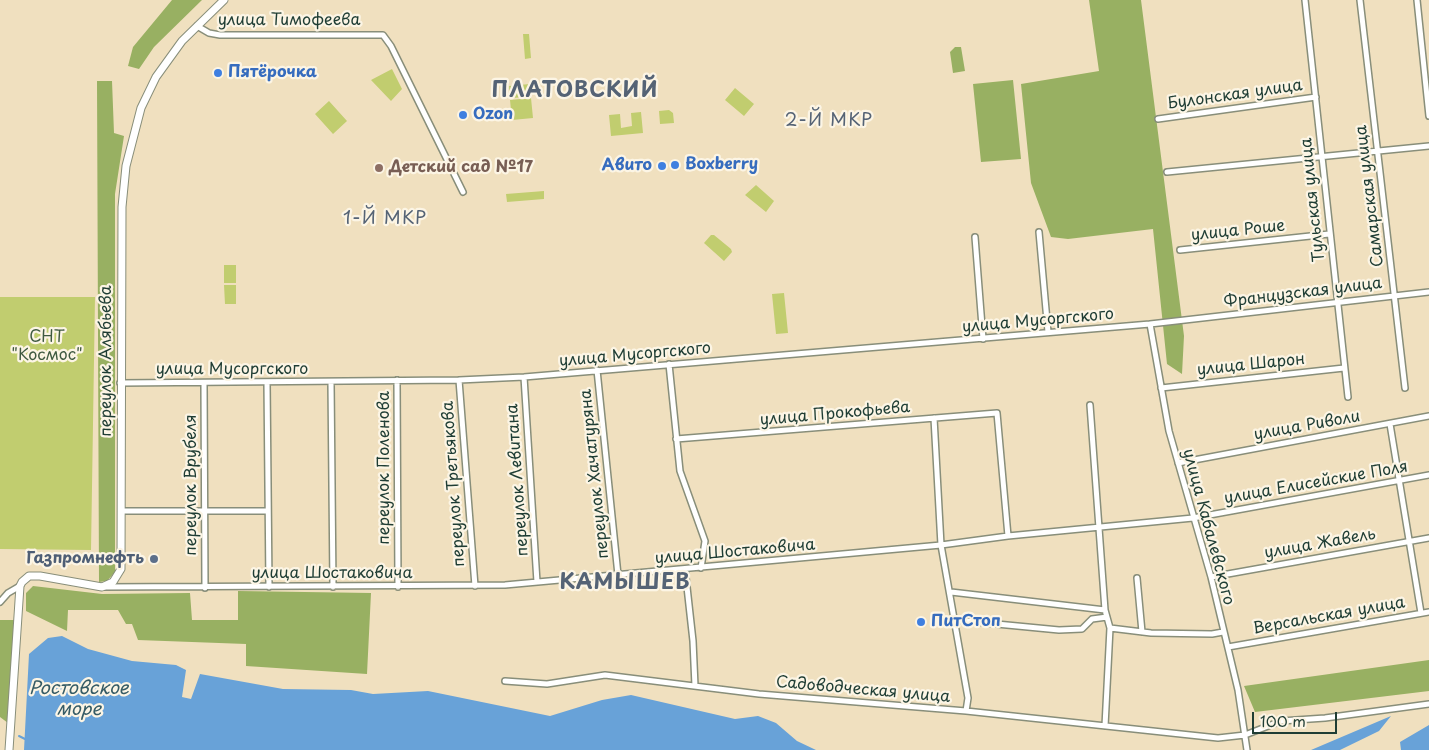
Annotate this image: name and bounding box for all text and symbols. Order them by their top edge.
street label: улица Тимофеева [218,11,360,31]
place label: Пятёрочка [228,63,317,83]
marker: Пятёрочка [212,67,224,79]
street label: Булонская улица [1166,76,1304,114]
district label: ПЛАТОВСКИЙ [491,78,659,104]
place label: Ozon [473,105,513,125]
marker: Ozon [457,109,469,121]
district label: 2-Й МКР [784,110,874,132]
street label: Самарская улица [1352,124,1388,268]
street label: Тульская улица [1297,137,1329,263]
place label: Boxberry [685,155,758,175]
place label: Авито [602,156,652,176]
place label: Детский сад №17 [389,158,533,178]
marker: Boxberry [669,159,681,171]
marker: Авито [656,160,668,172]
marker: Детский сад №17 [373,162,385,174]
district label: 1-Й МКР [342,208,428,230]
street label: улица Роше [1190,217,1286,245]
street label: Французская улица [1223,274,1383,312]
street label: переулок Алябьева [97,285,117,437]
street label: улица Мусоргского [961,305,1115,337]
park label: СНТ "Космос" [11,328,83,366]
street label: улица Мусоргского [558,339,712,371]
street label: улица Шарон [1196,350,1306,380]
street label: улица Мусоргского [156,360,308,380]
street label: переулок Хачатуряна [577,388,613,560]
street label: переулок Поленова [375,391,395,545]
street label: улица Прокофьева [759,398,911,430]
street label: переулок Третьякова [439,401,469,567]
street label: переулок Левитана [503,403,533,557]
street label: улица Риволи [1252,407,1362,445]
street label: переулок Врубеля [182,414,202,556]
street label: улица Кабалевского [1178,447,1238,607]
street label: улица Елисейские Поля [1223,457,1409,509]
street label: улица Жавель [1263,525,1377,563]
street label: улица Шостаковича [654,535,816,569]
place label: Газпромнефть [26,549,144,569]
marker: Газпромнефть [148,553,160,565]
street label: улица Шостаковича [252,564,412,584]
district label: КАМЫШЕВ [558,570,692,596]
street label: Версальская улица [1251,593,1407,639]
place label: ПитСтоп [931,612,1000,632]
marker: ПитСтоп [915,616,927,628]
street label: Садоводческая улица [775,673,951,707]
water label: Ростовское море [29,678,129,721]
scale bar [1254,702,1339,734]
text: 100 m [1260,709,1306,732]

